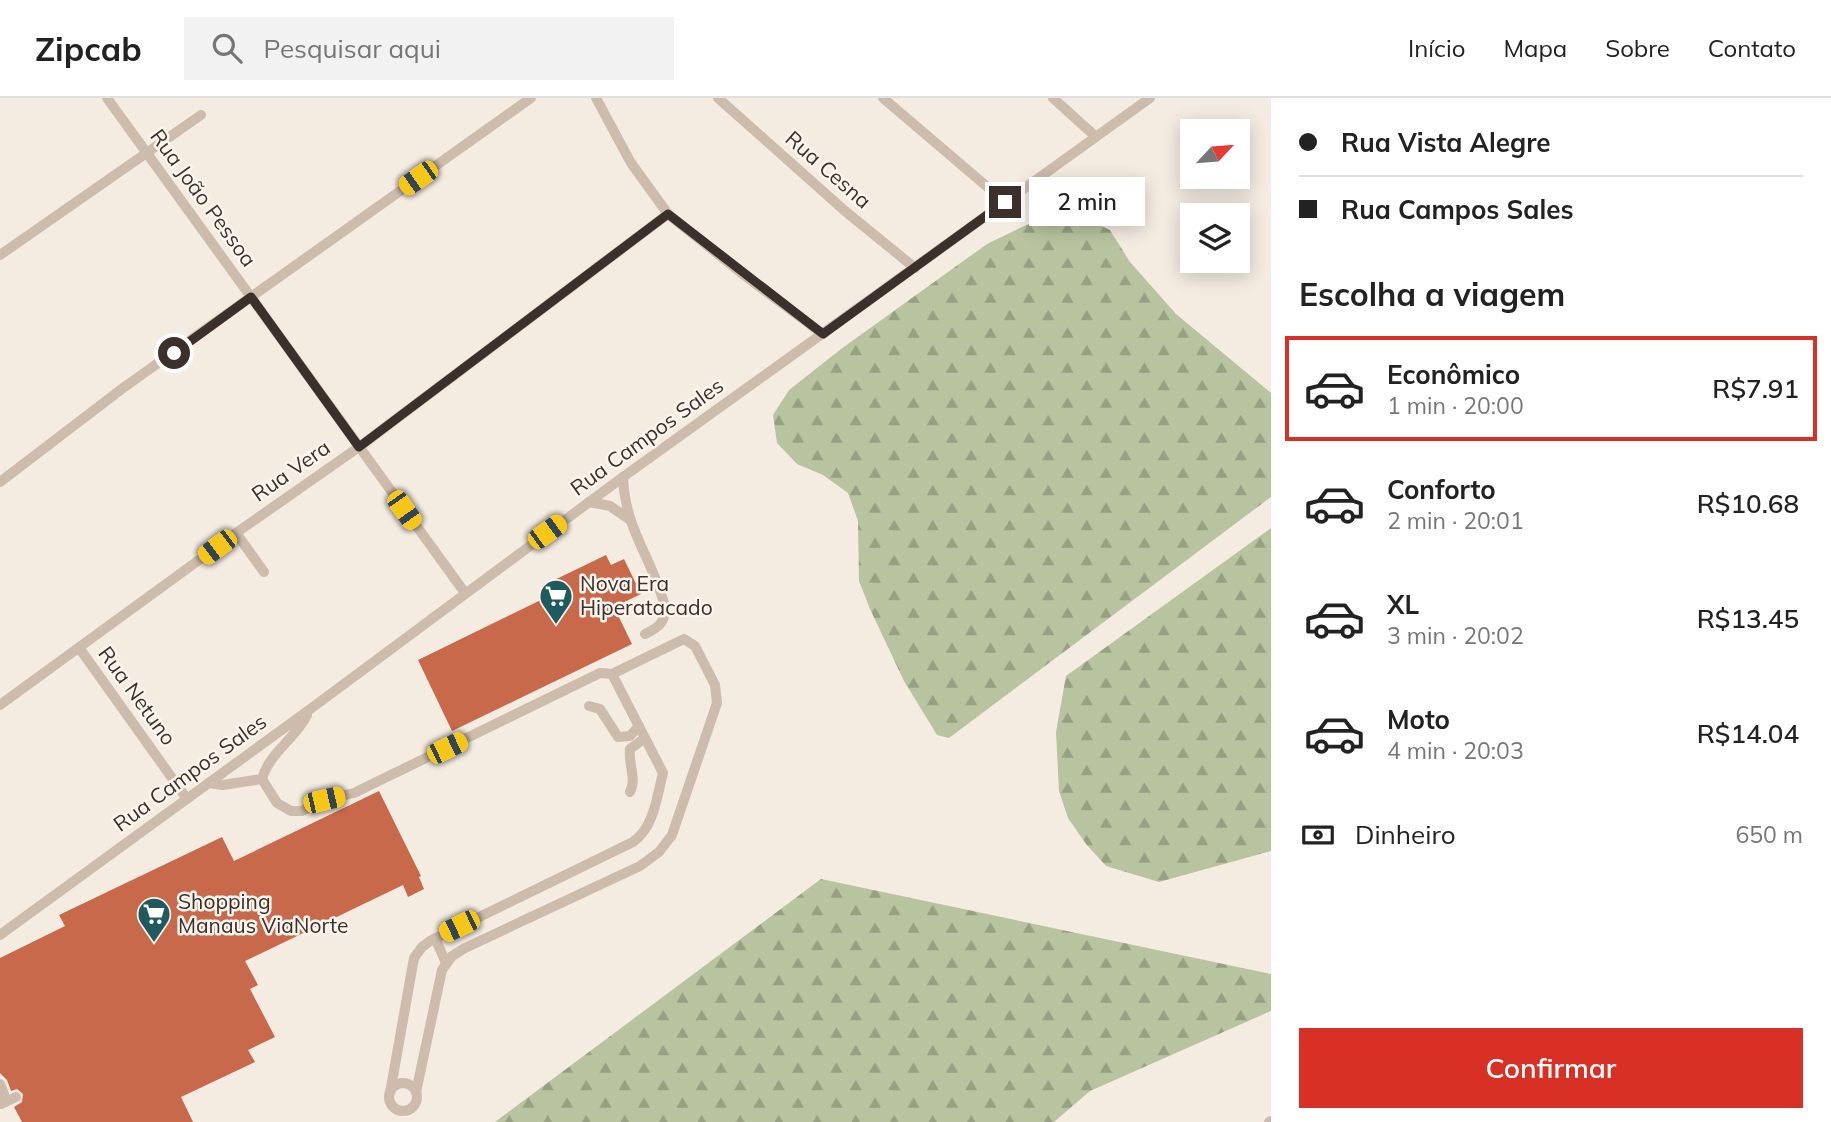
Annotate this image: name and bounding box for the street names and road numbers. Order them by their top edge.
street label: Rua João Pessoa [145,124,262,271]
street label: Rua Cesna [780,125,877,214]
street label: Rua Campos Sales [565,372,728,500]
street label: Rua Vera [246,434,335,507]
street label: Rua Netuno [93,641,182,750]
street label: Rua Campos Sales [108,708,271,836]

